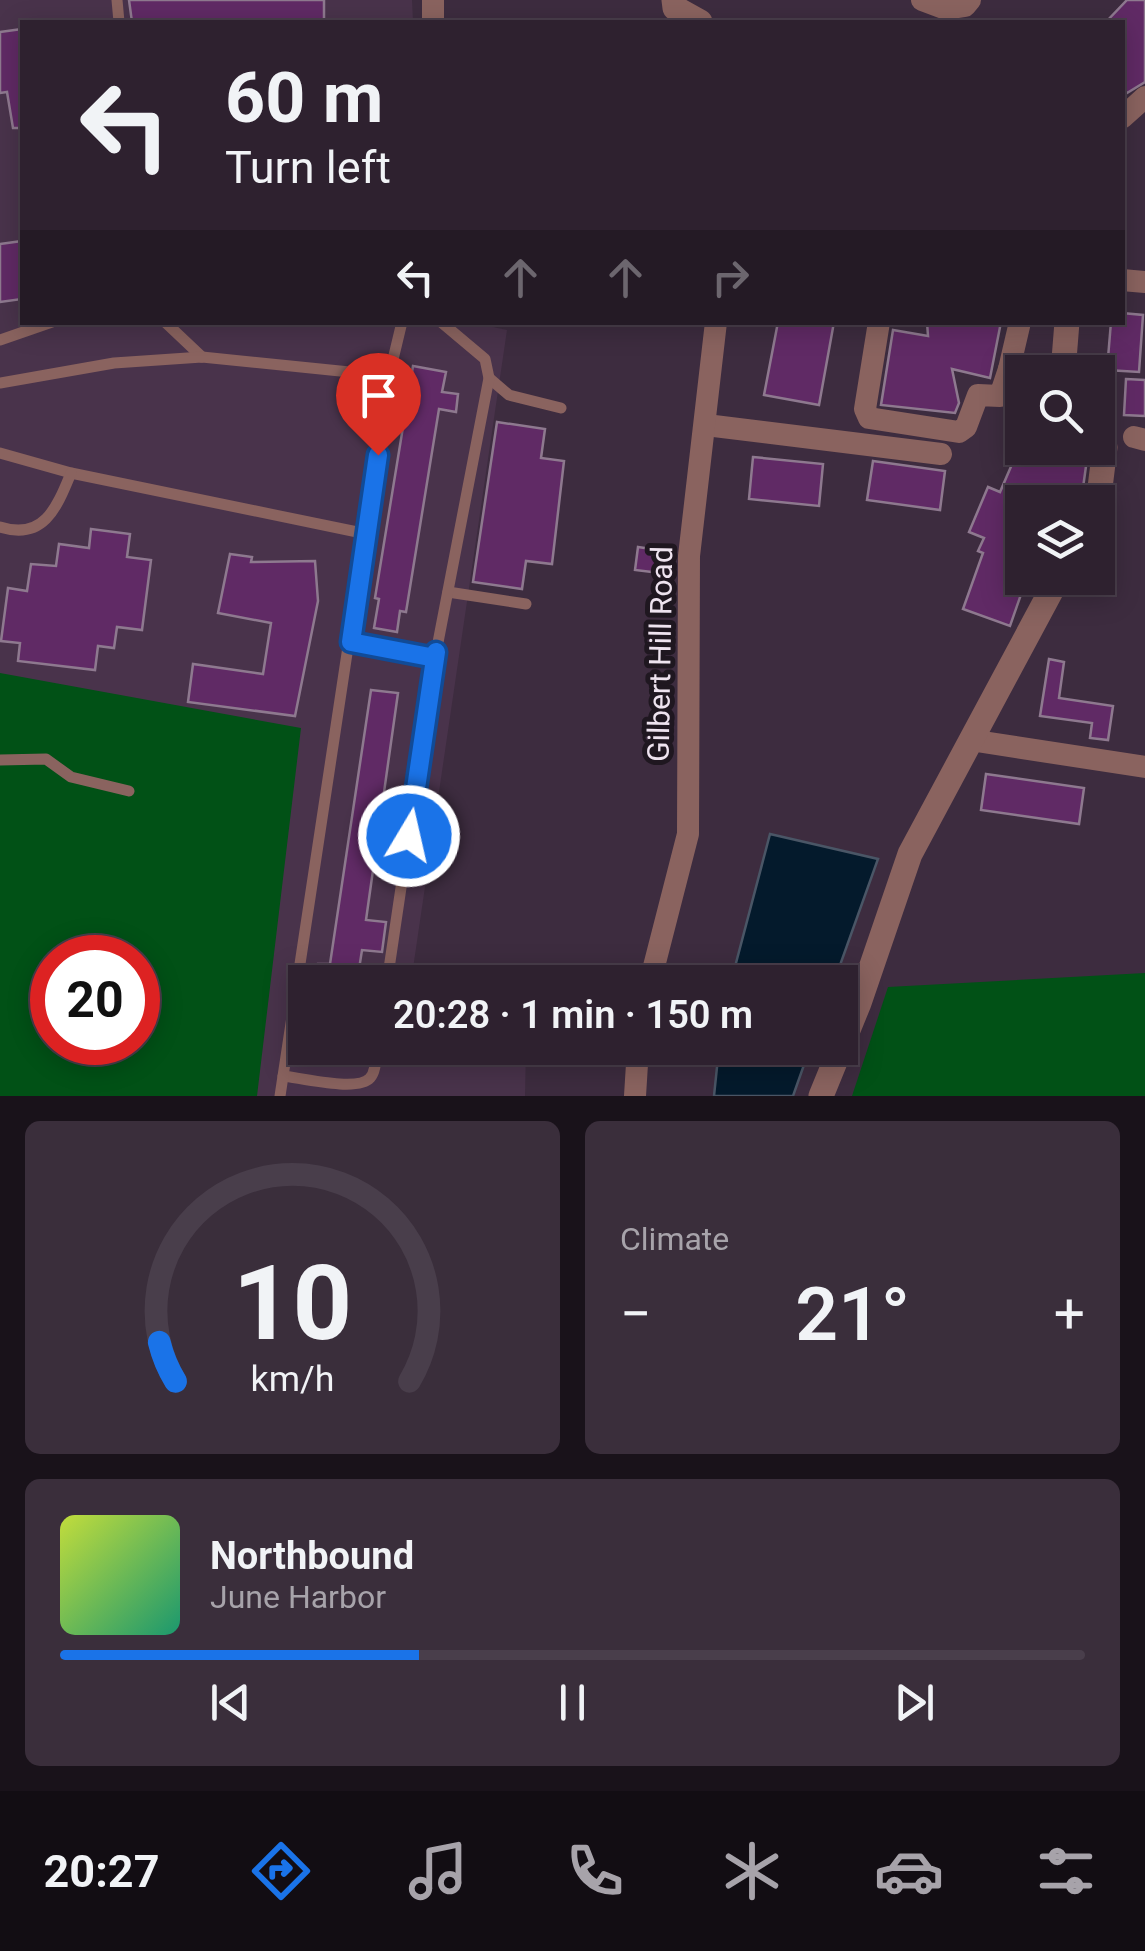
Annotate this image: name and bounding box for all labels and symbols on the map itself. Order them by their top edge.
pin [336,353,421,456]
street label: Gilbert Hill Road [641,546,679,762]
position arrow [357,784,461,888]
speed limit sign: 20 [30,935,160,1065]

